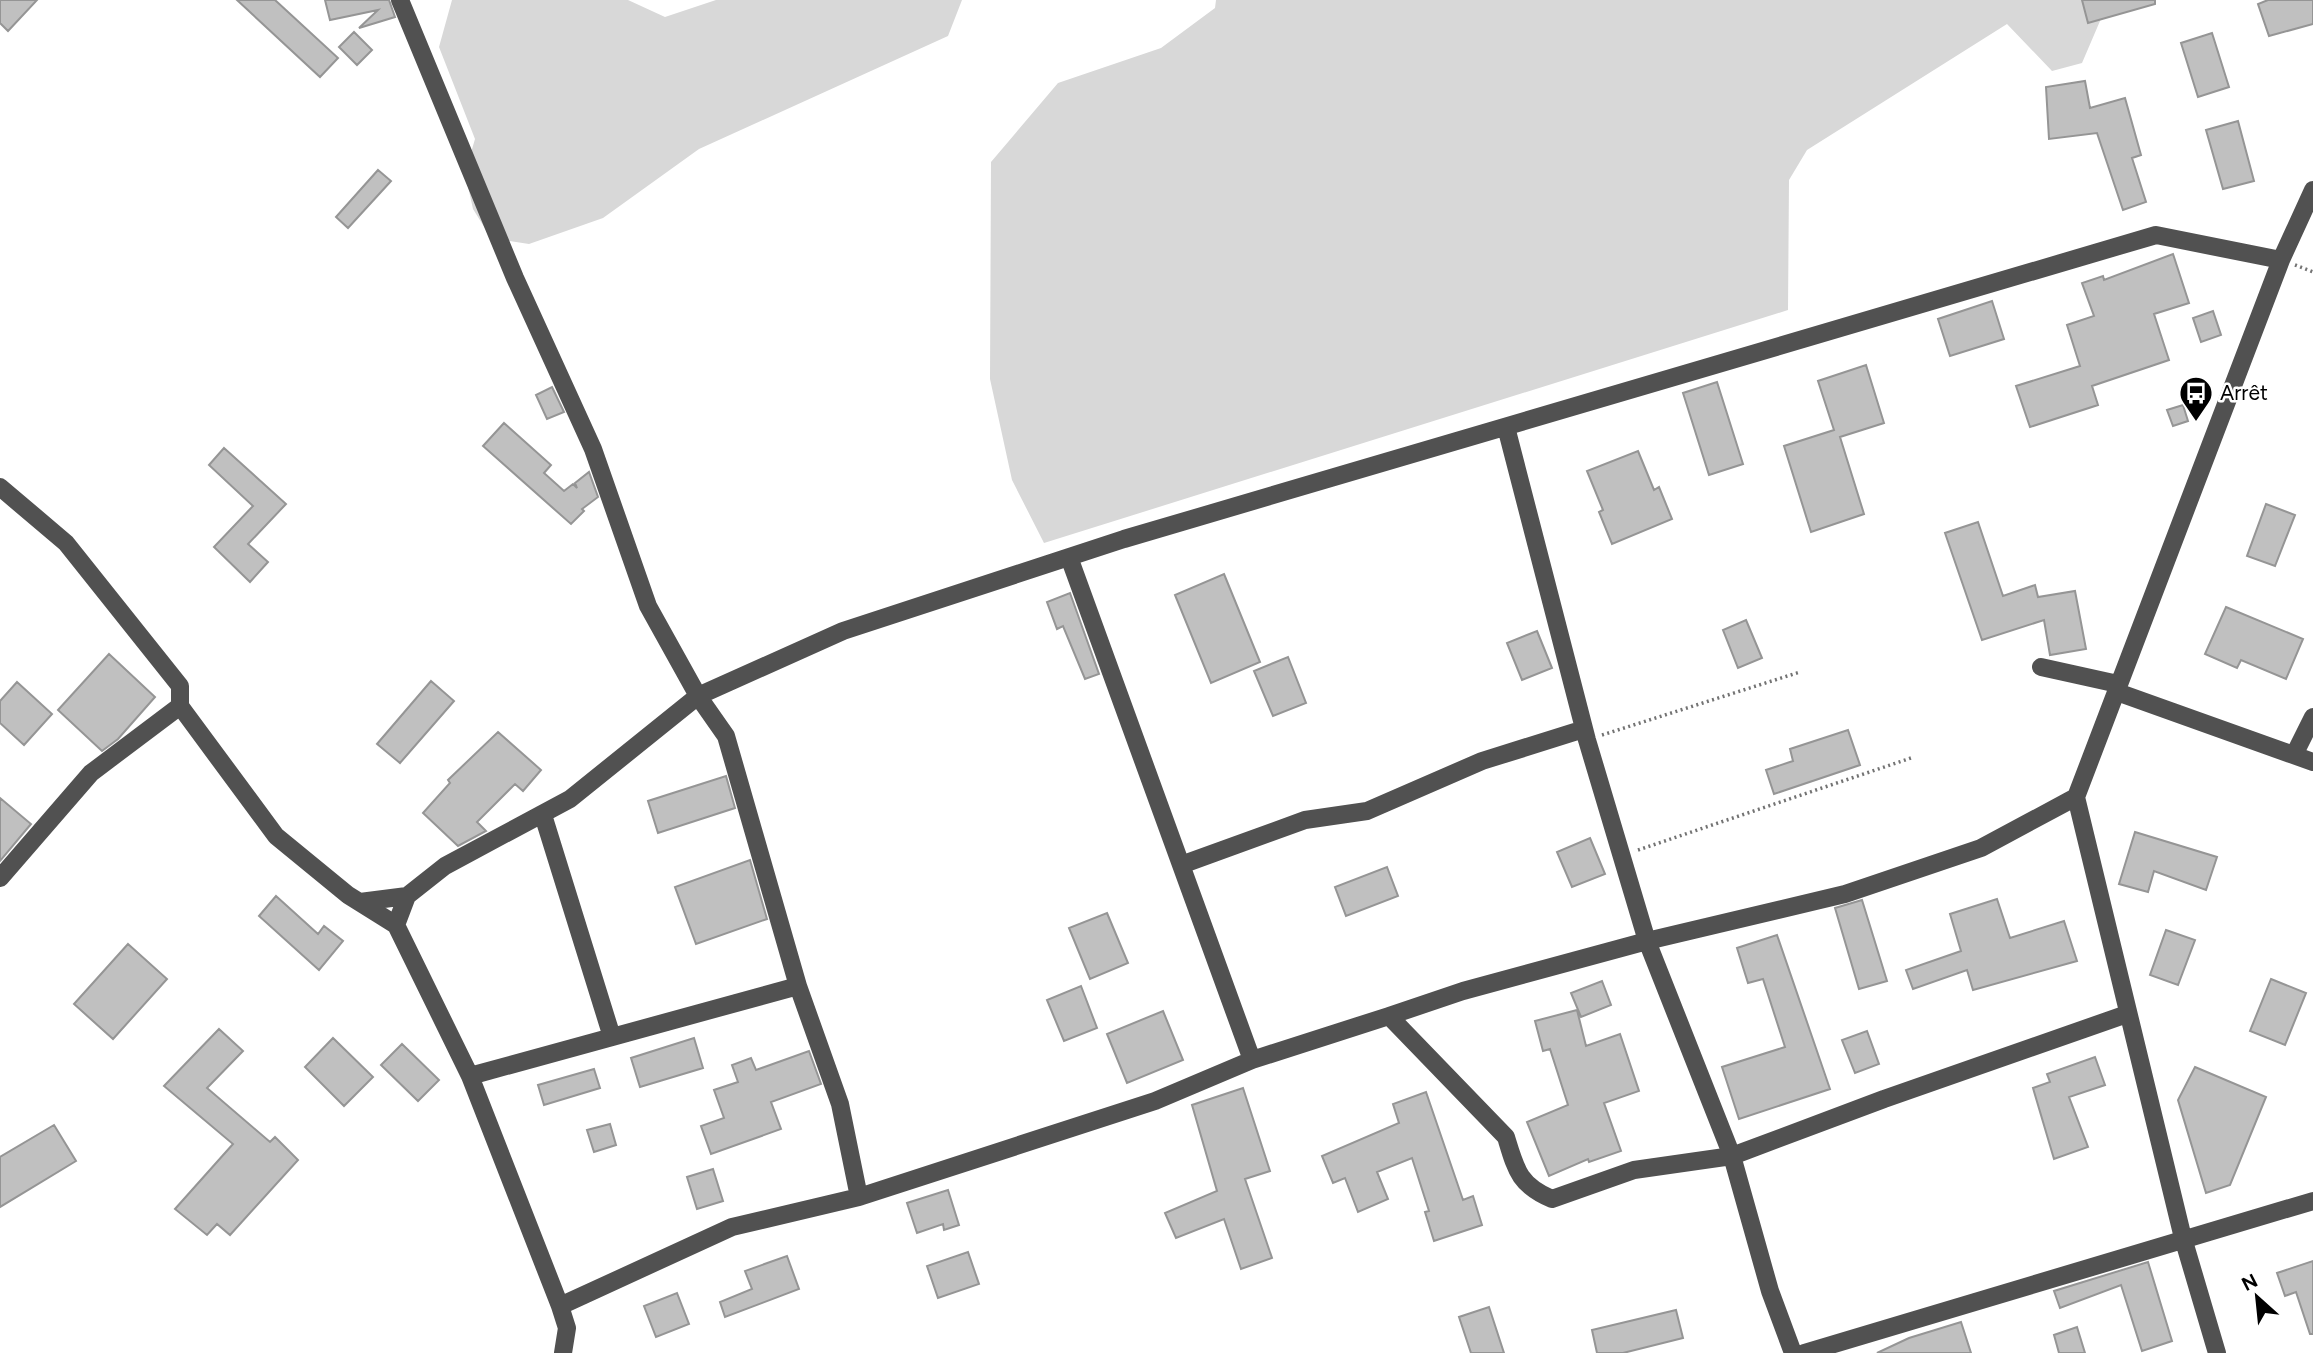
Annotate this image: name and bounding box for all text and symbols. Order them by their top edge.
bus stop icon: Arrêt [2177,374,2215,423]
place label: Arrêt [2220,380,2268,405]
north arrow [2222,1262,2292,1332]
text: N [2238,1269,2261,1296]

